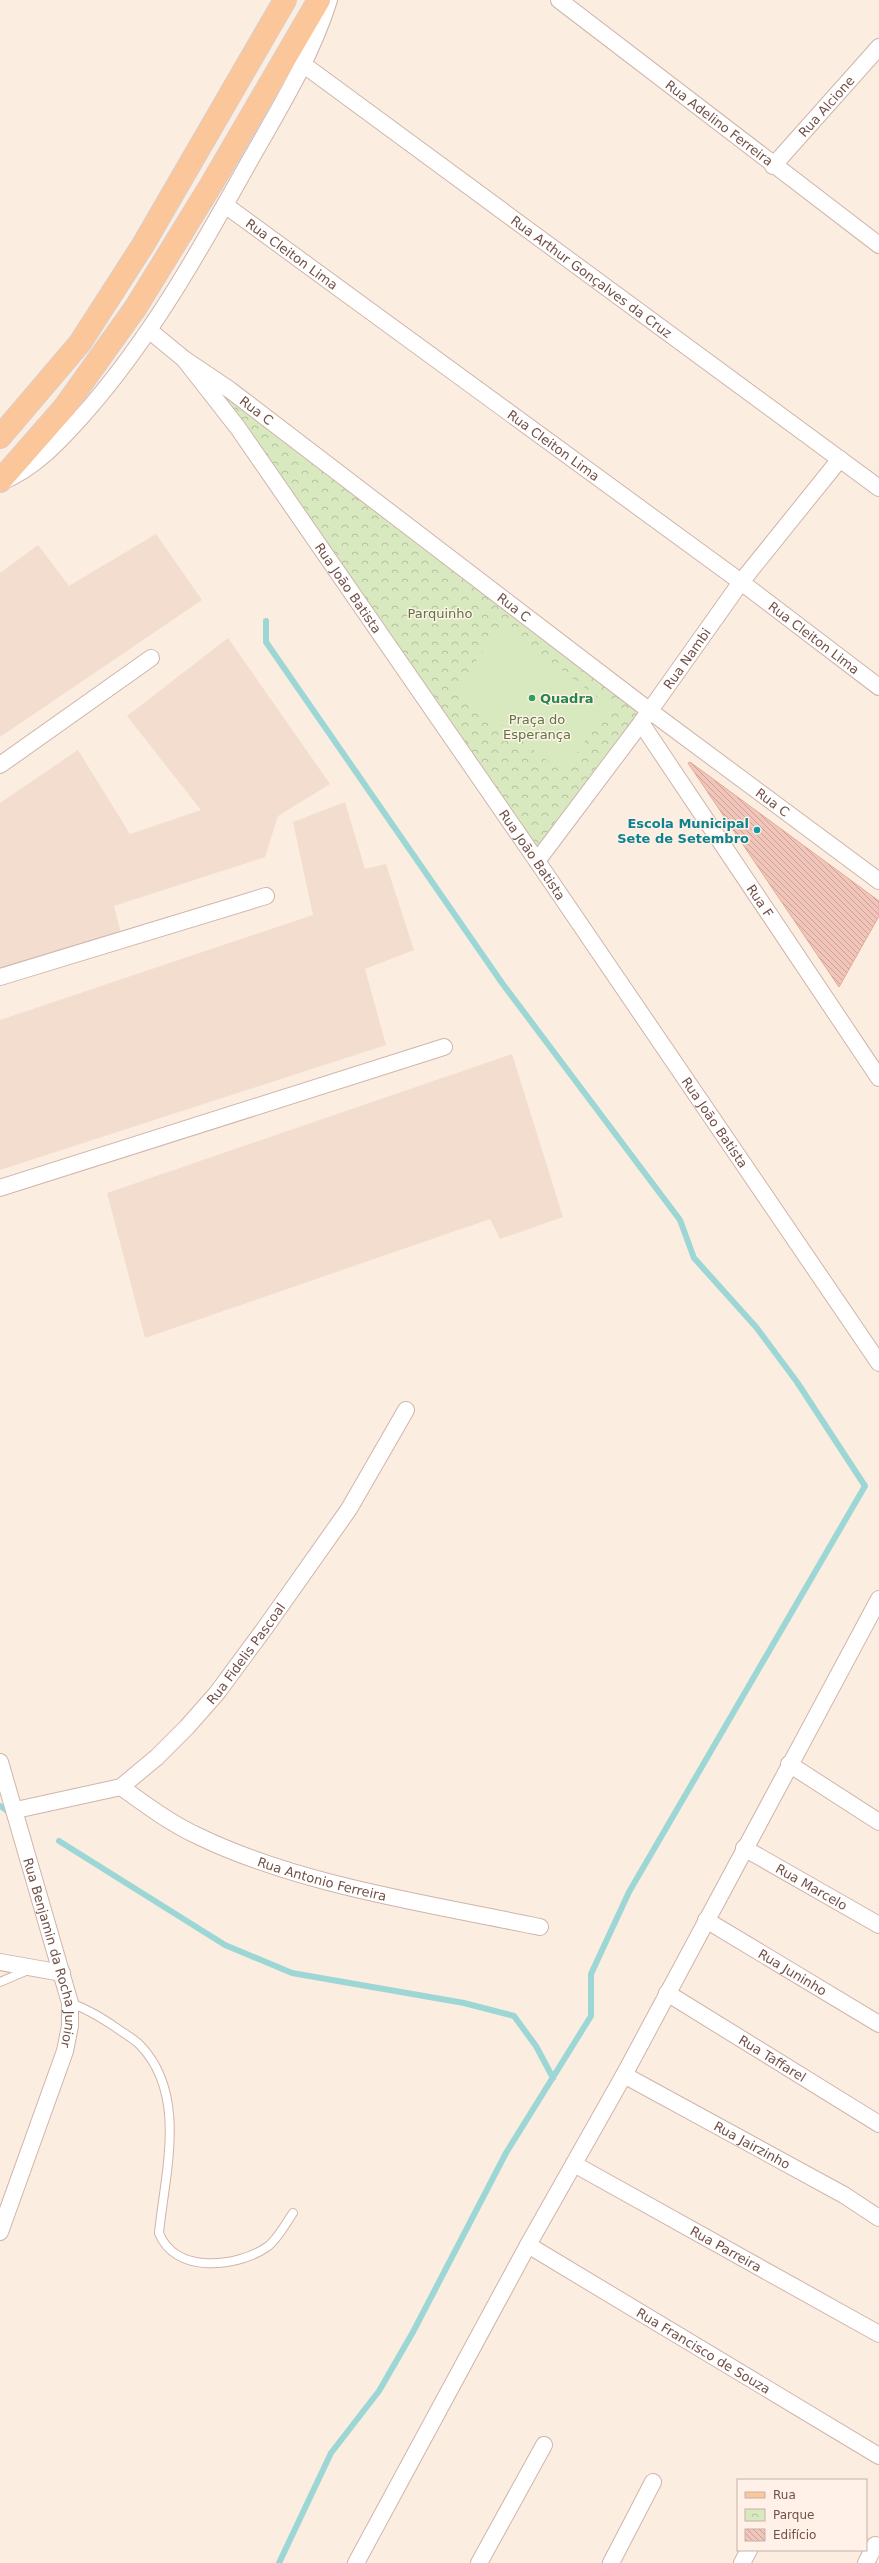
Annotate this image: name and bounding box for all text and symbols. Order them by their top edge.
street label: Rua Alcione [795,73,857,140]
street label: Rua Adelino Ferreira [663,77,776,169]
street label: Rua Arthur Gonçalves da Cruz [508,213,675,341]
street label: Rua Cleiton Lima [243,215,341,293]
street label: Rua C [237,393,276,428]
street label: Rua Cleiton Lima [505,407,603,484]
street label: Rua Joāo Batista [312,540,385,636]
street label: Rua C [494,590,534,625]
street label: Rua Cleiton Lima [766,598,863,677]
park label: Parquinho [408,606,472,621]
street label: Rua Nambi [660,625,713,692]
place label: Quadra [540,691,594,706]
marker: Quadra [527,693,537,703]
park label: Praça do Esperança [503,712,571,742]
street label: Rua C [753,785,792,819]
street label: Rua Joāo Batista [496,807,569,903]
place label: Escola Municipal Sete de Setembro [617,816,749,846]
marker: Escola Municipal Sete de Setembro [752,825,762,835]
street label: Rua F [744,881,777,920]
street label: Rua Joāo Batista [679,1074,751,1170]
street label: Rua Fidelis Pascoal [203,1600,288,1707]
street label: Rua Antonio Ferreira [256,1854,388,1903]
street label: Rua Benjamin da Rocha Junior [21,1856,78,2050]
street label: Rua Marcelo [773,1860,850,1913]
street label: Rua Juninho [756,1946,830,1998]
street label: Rua Taffarel [736,2032,809,2085]
street label: Rua Jairzinho [711,2118,793,2172]
street label: Rua Parreira [688,2223,764,2275]
street label: Rua Francisco de Souza [634,2305,773,2397]
legend [737,2479,867,2551]
text: Rua [773,2488,796,2502]
text: Parque [773,2508,814,2522]
text: Edifício [773,2528,816,2542]

